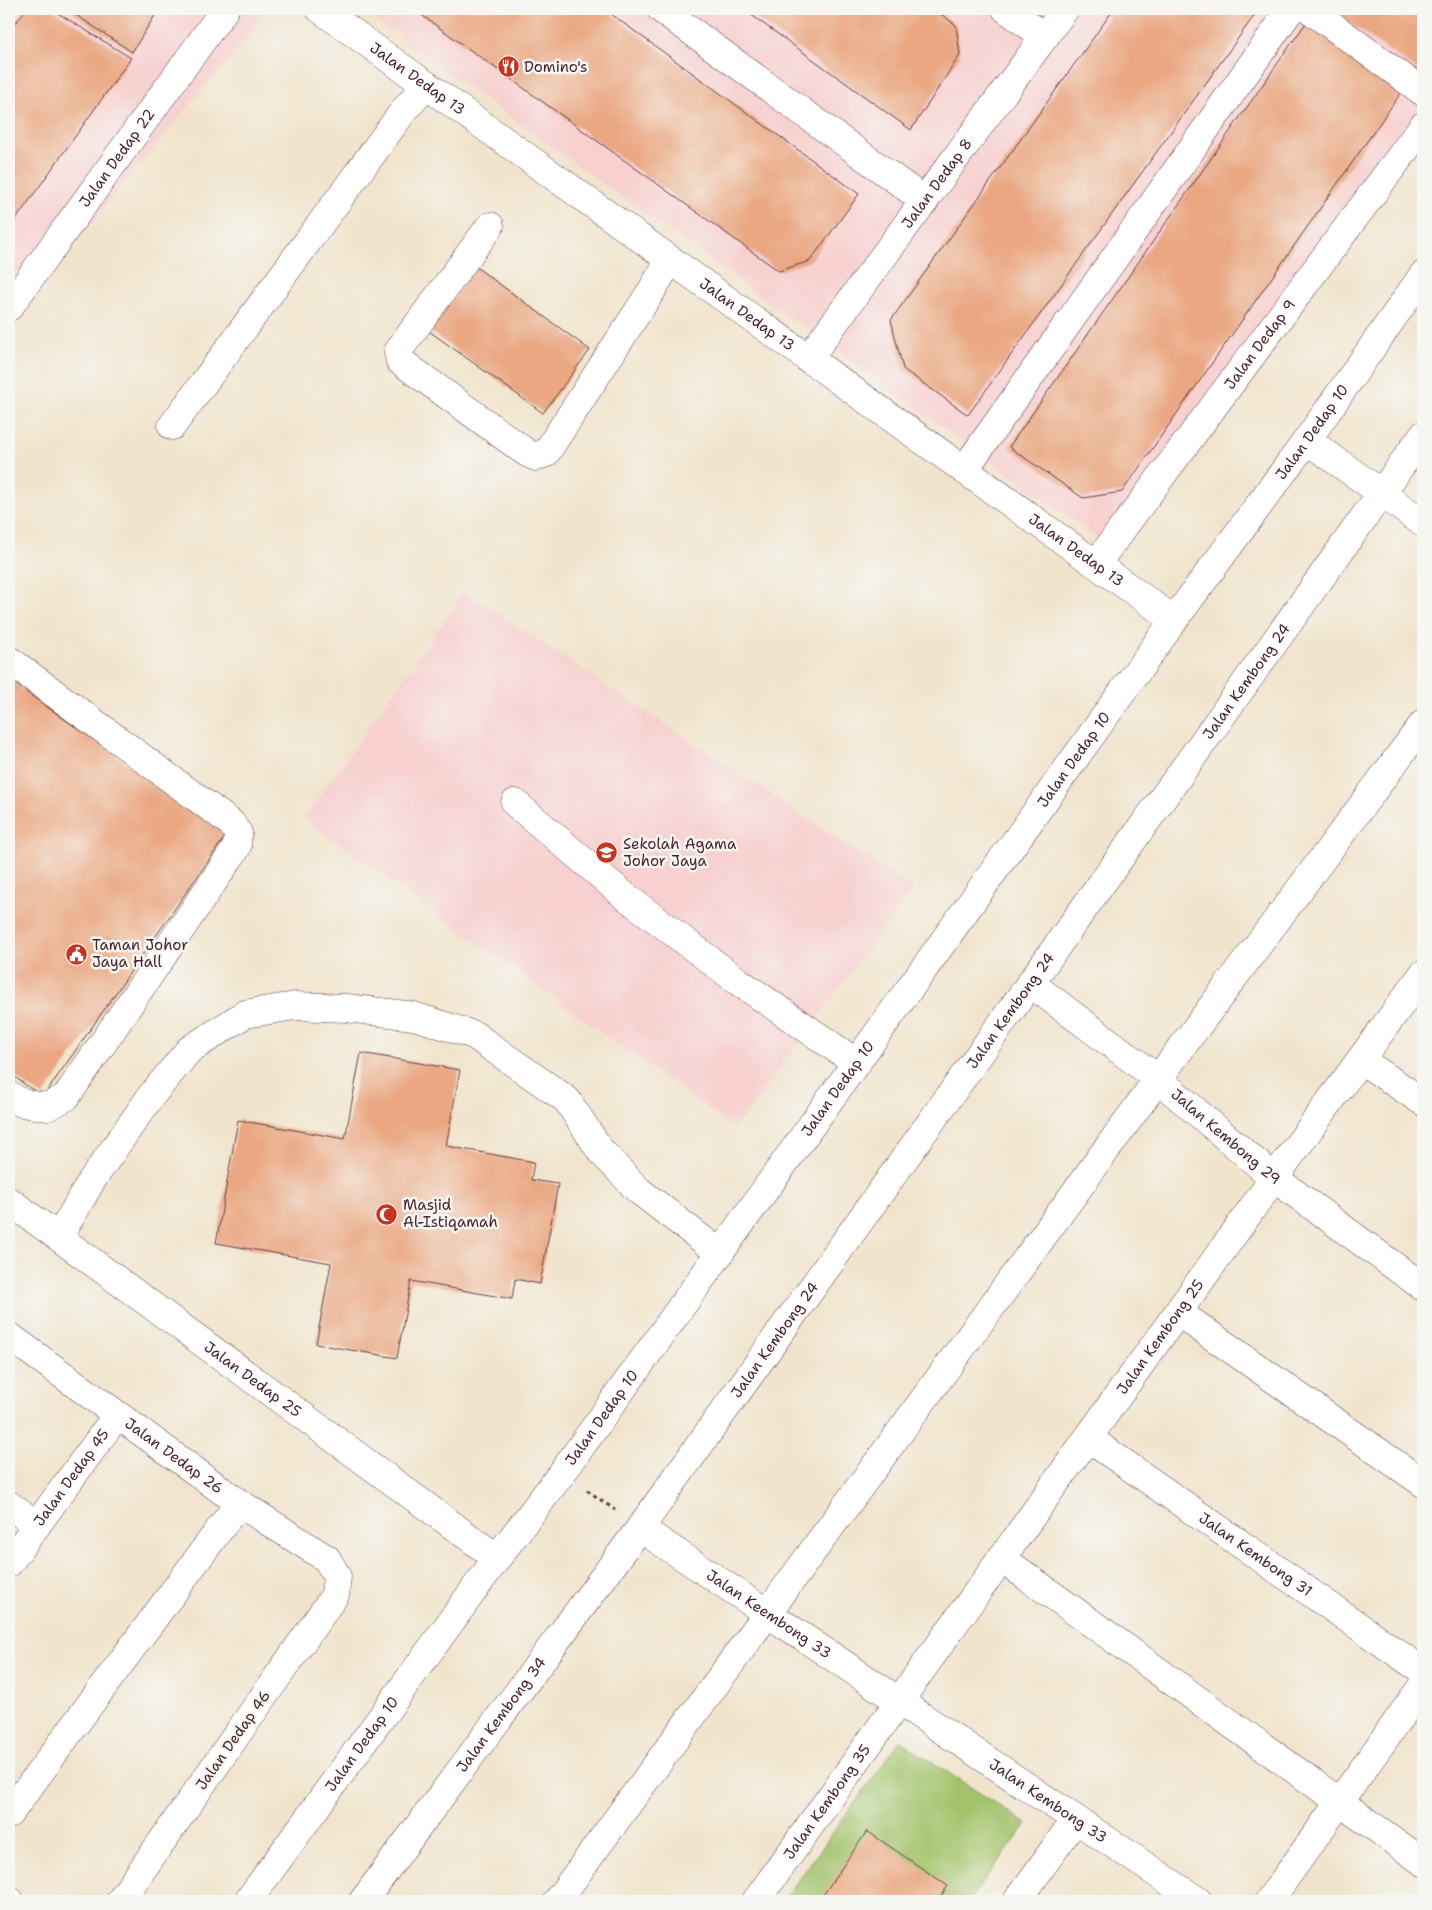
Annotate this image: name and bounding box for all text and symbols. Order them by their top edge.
street label: Jalan Dedap 13 [366,38,469,120]
restaurant icon: Domino's [496,55,520,79]
place label: Domino's [524,57,587,77]
street label: Jalan Dedap 22 [75,105,159,211]
street label: Jalan Dedap 8 [897,134,977,232]
street label: Jalan Dedap 13 [695,274,799,355]
street label: Jalan Dedap 9 [1220,295,1300,393]
street label: Jalan Dedap 10 [1271,380,1353,484]
street label: Jalan Dedap 13 [1025,509,1128,591]
street label: Jalan Kembong 24 [1198,619,1295,743]
street label: Jalan Dedap 10 [1033,708,1115,811]
place label: Sekolah Agama Johor Jaya [623,834,737,871]
school or university icon: Sekolah Agama Johor Jaya [595,841,619,865]
place label: Taman Johor Jaya Hall [92,935,188,972]
public building icon: Taman Johor Jaya Hall [64,942,88,966]
street label: Jalan Kembong 24 [962,949,1059,1073]
street label: Jalan Dedap 10 [797,1037,879,1140]
street label: Jalan Kembong 29 [1167,1084,1284,1189]
place label: Masjid Al-Istiqamah [403,1195,498,1232]
mosque icon: Masjid Al-Istiqamah [375,1202,399,1226]
street label: Jalan Kembong 25 [1112,1275,1208,1399]
street label: Jalan Kembong 24 [726,1278,823,1402]
street label: Jalan Dedap 25 [200,1337,306,1422]
street label: Jalan Dedap 10 [561,1366,643,1469]
street label: Jalan Dedap 26 [121,1413,227,1498]
street label: Jalan Dedap 45 [29,1425,114,1530]
street label: Jalan Kembong 31 [1195,1508,1316,1601]
street label: Jalan Keembong 33 [702,1565,835,1663]
street label: Jalan Kembong 34 [452,1653,551,1776]
street label: Jalan Dedap 46 [191,1686,275,1794]
street label: Jalan Dedap 10 [321,1692,403,1796]
street label: Jalan Kembong 35 [779,1740,875,1863]
street label: Jalan Kembong 33 [985,1754,1111,1848]

